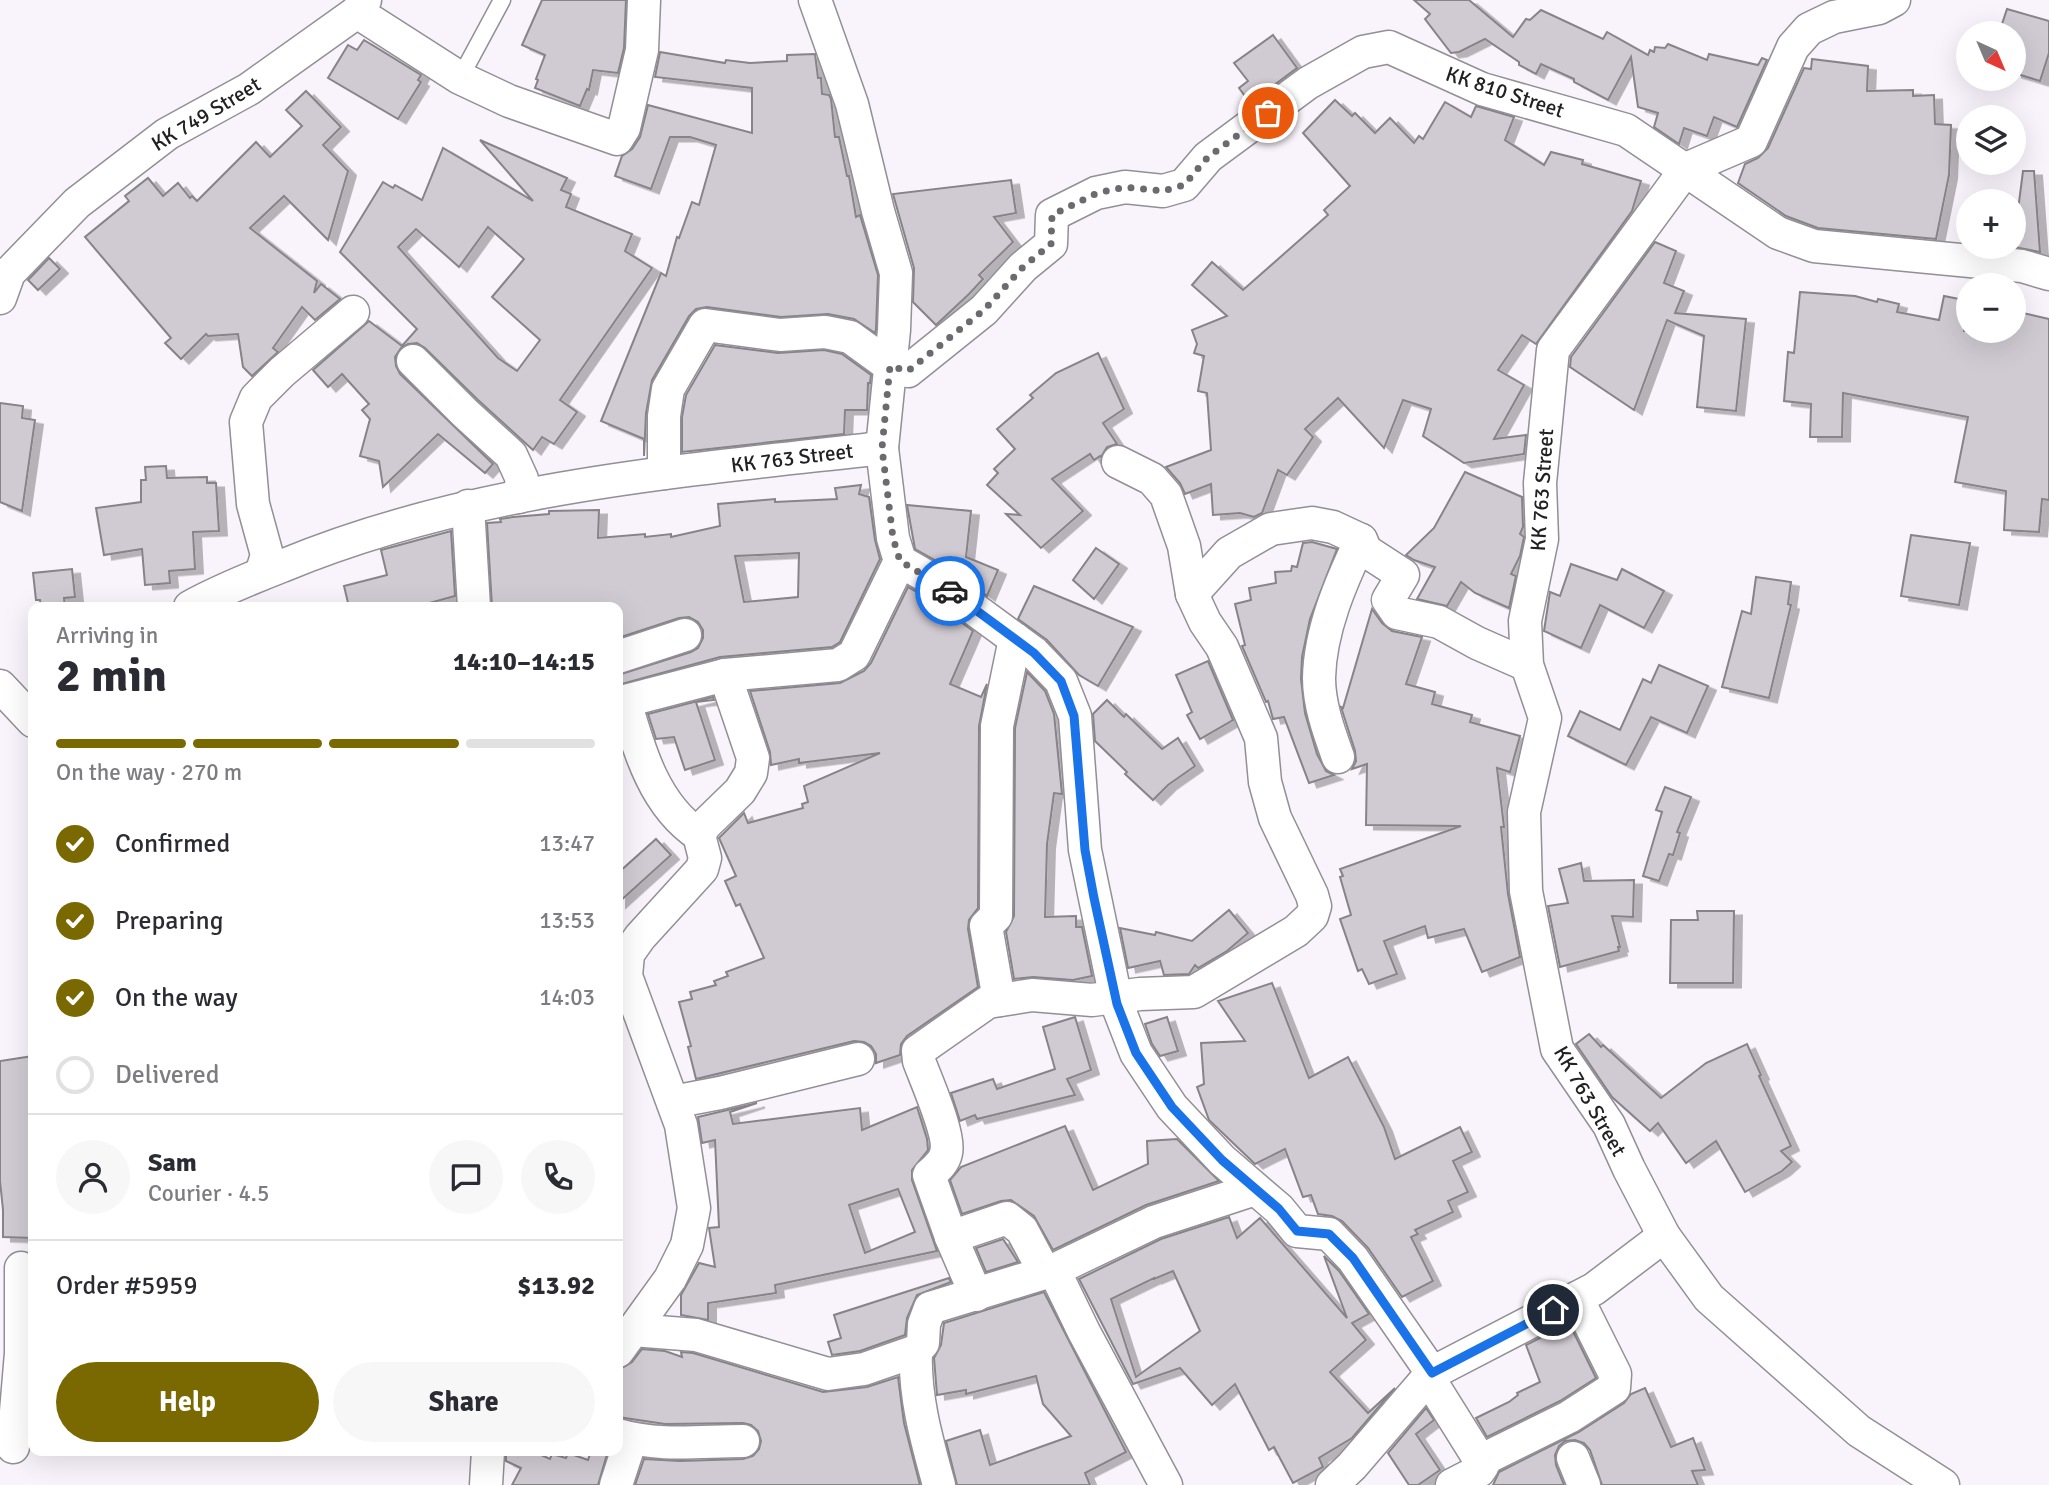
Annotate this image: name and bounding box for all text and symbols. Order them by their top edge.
north arrow [1956,21,2026,91]
map controls [1956,21,2026,343]
street label: KK 810 Street [1442,61,1568,123]
street label: KK 749 Street [147,71,265,157]
pin [1238,83,1298,143]
icon: bag [1249,94,1287,132]
button: layers [1956,105,2026,175]
button: + [1956,189,2026,259]
button: − [1956,273,2026,343]
street label: KK 763 Street [1525,428,1559,552]
street label: KK 763 Street [729,438,855,478]
courier [915,556,985,626]
icon: car [931,572,969,610]
text: Arriving in [56,621,158,650]
text: 14:10–14:15 [453,646,595,678]
text: 2 min [56,648,167,704]
text: On the way · 270 m [56,758,242,787]
icon: check [56,825,94,863]
text: Confirmed [115,828,230,860]
text: 13:47 [539,829,595,858]
icon: check [56,902,94,940]
text: Preparing [115,905,223,937]
text: 13:53 [539,906,595,935]
icon: check [56,979,94,1017]
text: On the way [115,982,238,1014]
text: 14:03 [539,983,595,1012]
street label: KK 763 Street [1548,1041,1632,1161]
text: Delivered [115,1059,220,1091]
button: person [56,1140,130,1214]
button: chat [429,1140,503,1214]
button: phone [521,1140,595,1214]
text: Sam [148,1147,197,1179]
text: Courier · 4.5 [148,1179,269,1208]
text: Order #5959 [56,1270,197,1302]
text: $13.92 [517,1270,595,1302]
pin [1523,1280,1583,1340]
icon: home [1534,1291,1572,1329]
button: Help [56,1362,319,1442]
button: Share [333,1362,595,1442]

